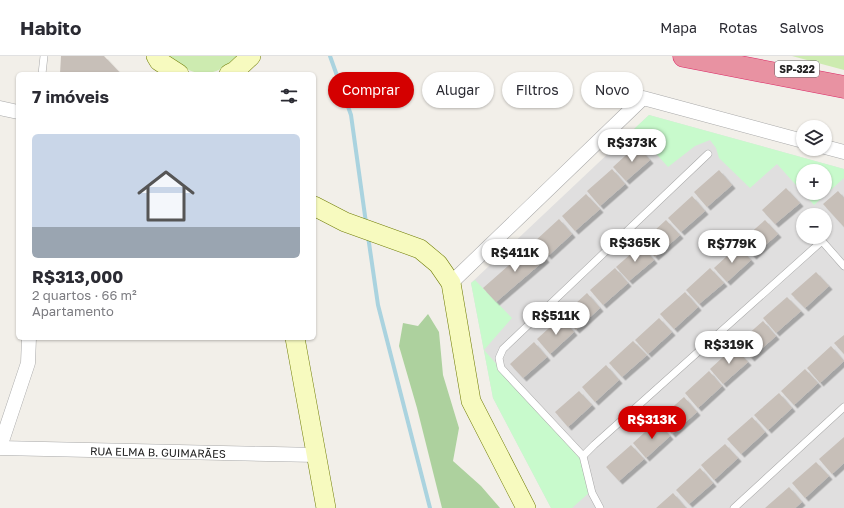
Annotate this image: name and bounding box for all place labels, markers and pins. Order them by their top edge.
pin: R$373K [599,129,665,163]
pin: R$365K [602,229,668,263]
pin: R$779K [699,230,765,264]
pin: R$411K [482,239,548,273]
pin: R$511K [523,302,589,336]
pin: R$319K [696,331,762,365]
pin: R$313K [619,406,685,440]

